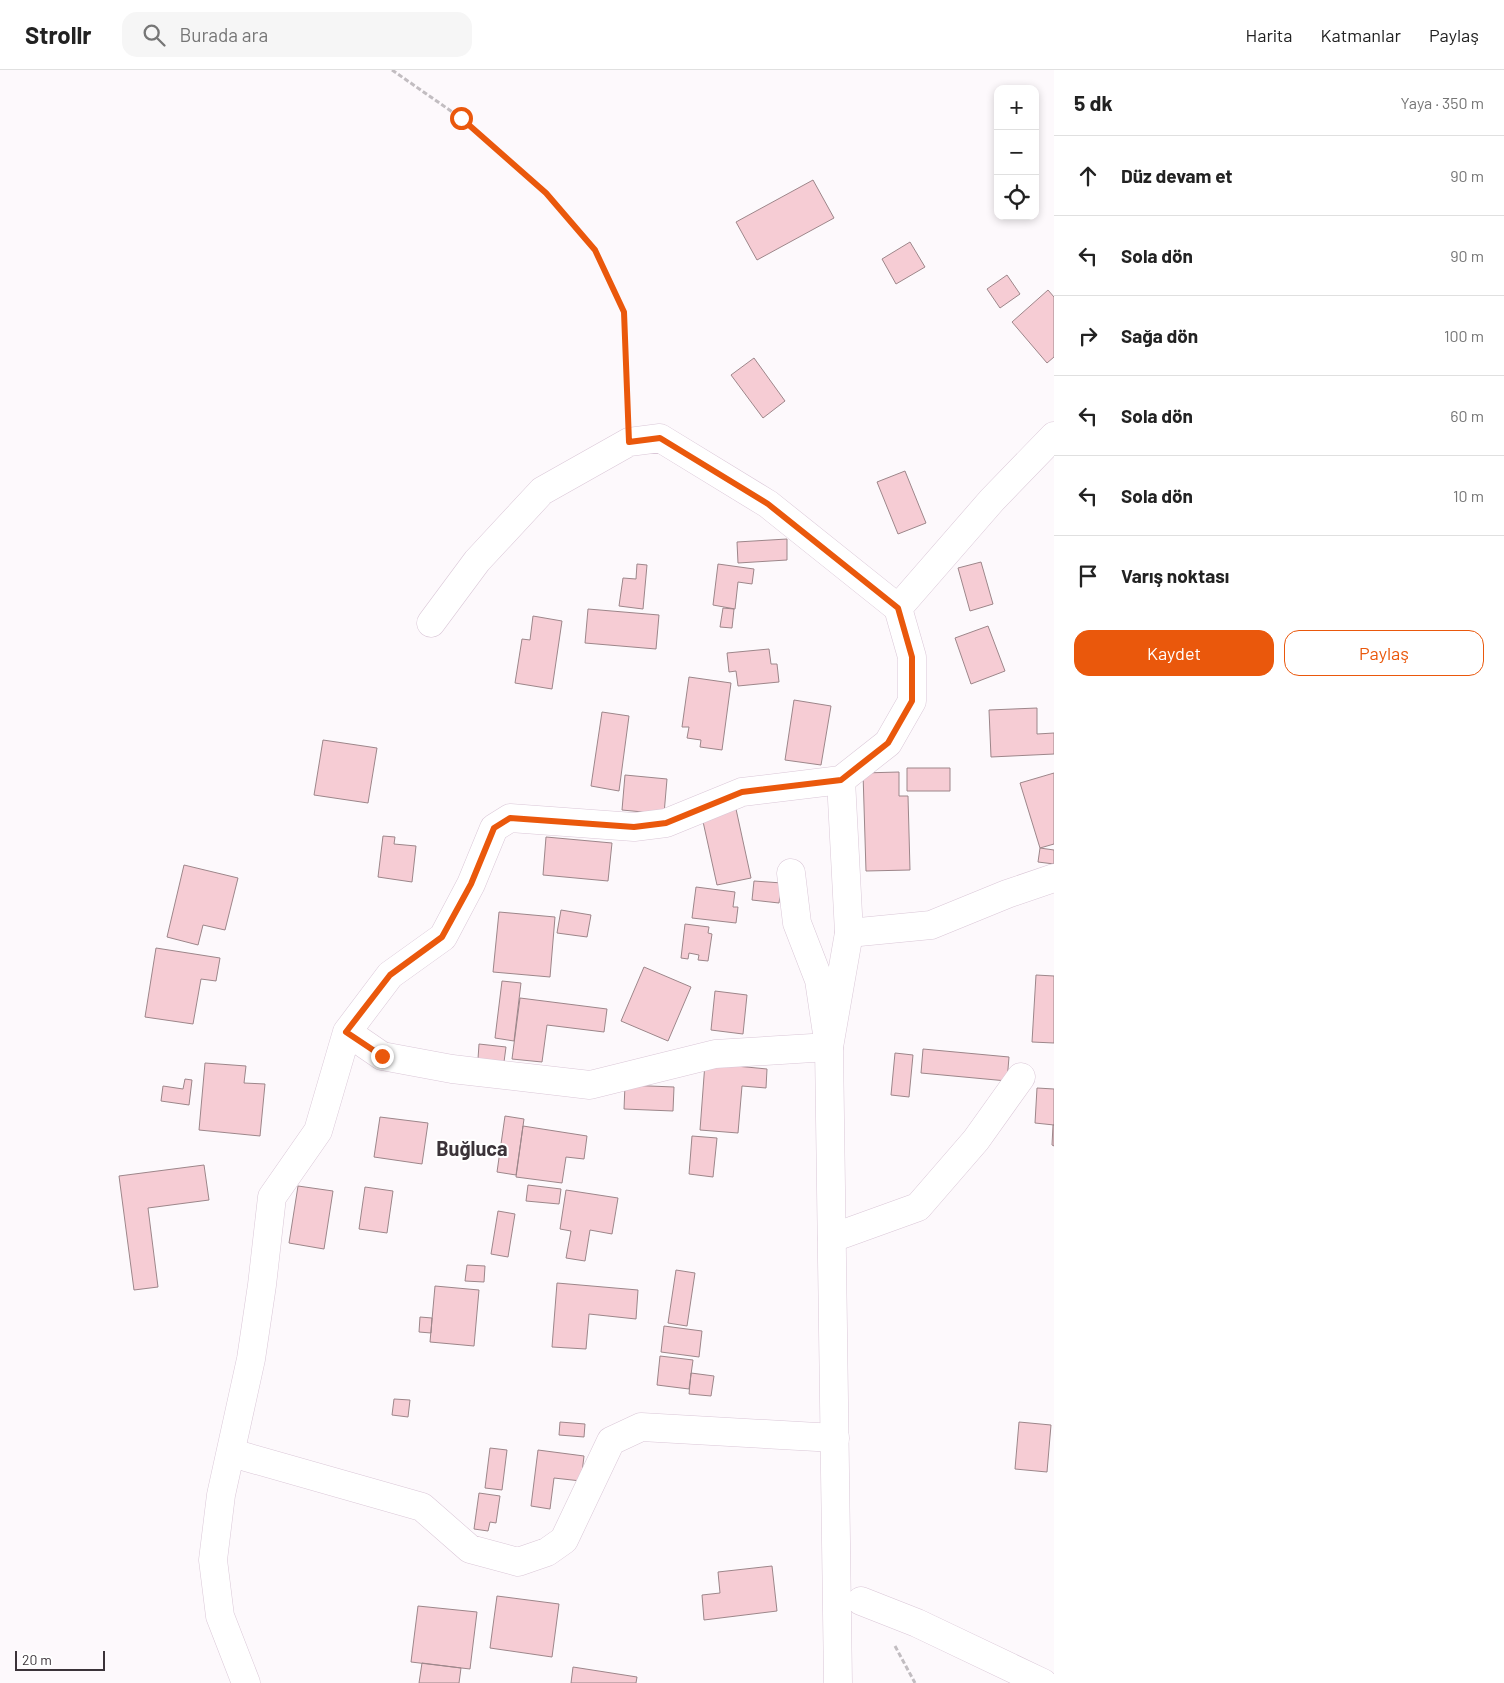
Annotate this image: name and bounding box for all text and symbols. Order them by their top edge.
search box [122,12,472,57]
text: Strollr [25,20,92,49]
icon: search [140,21,168,49]
text: Burada ara [180,23,268,46]
text: Harita [1245,24,1293,46]
text: Katmanlar [1321,24,1401,46]
text: Paylaş [1429,24,1479,46]
map controls [994,85,1039,220]
button: + [994,85,1039,130]
text: 5 dk [1074,90,1113,115]
text: Yaya · 350 m [1400,93,1484,112]
route start [450,107,473,130]
button: − [994,130,1039,175]
icon: ahead [1074,162,1102,190]
text: Düz devam et [1121,164,1233,187]
text: 90 m [1450,166,1484,185]
button: locate [994,175,1039,220]
icon: left [1074,242,1102,270]
text: Sola dön [1121,244,1193,267]
text: 90 m [1450,246,1484,265]
icon: right [1074,322,1102,350]
text: Sağa dön [1121,324,1198,347]
text: 100 m [1444,326,1484,345]
icon: left [1074,402,1102,430]
text: Sola dön [1121,404,1193,427]
text: 60 m [1450,406,1484,425]
icon: left [1074,482,1102,510]
text: Sola dön [1121,484,1193,507]
text: 10 m [1453,486,1484,505]
icon: arrive [1074,562,1102,590]
text: Varış noktası [1121,564,1229,587]
button: Kaydet [1074,630,1274,676]
button: Paylaş [1284,630,1484,676]
route end [371,1045,394,1068]
district label: Buğluca [436,1136,508,1160]
scale bar [15,1648,105,1671]
text: 20 m [22,1651,52,1668]

